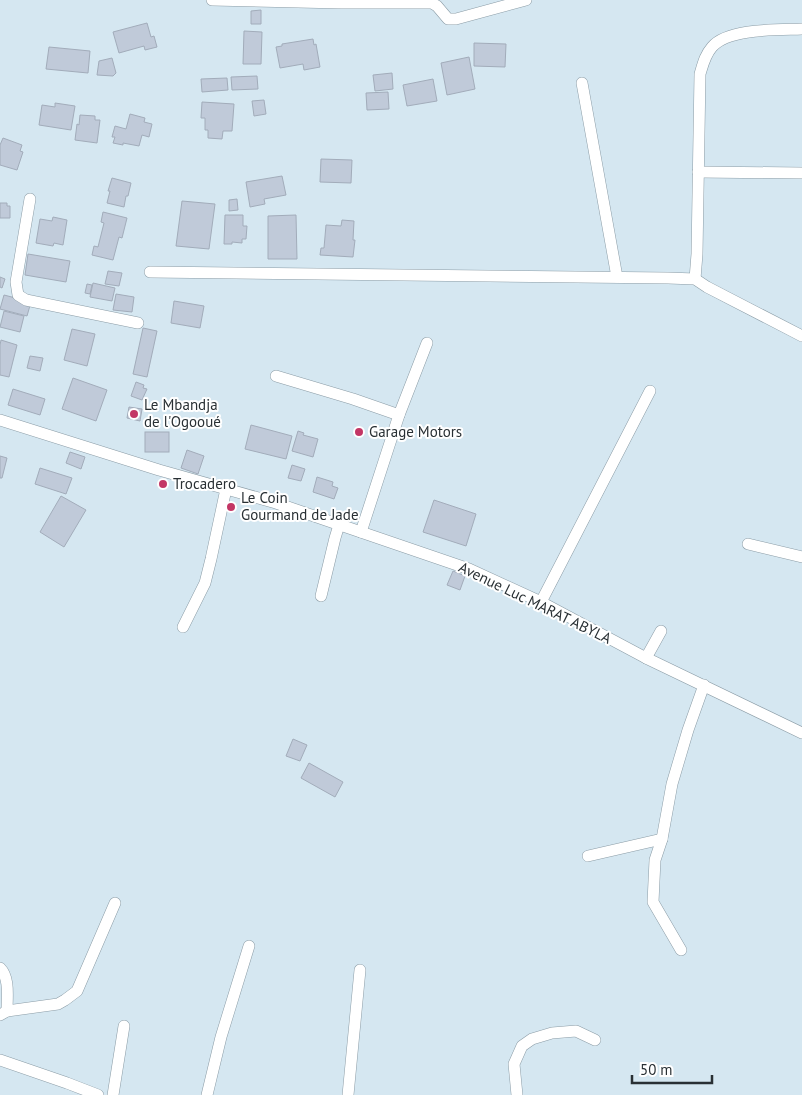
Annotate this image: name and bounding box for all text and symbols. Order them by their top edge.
place label: Le Mbandja de l'Ogooué [144,395,221,431]
marker: Le Mbandja de l'Ogooué [128,408,140,420]
place label: Garage Motors [369,422,462,441]
marker: Garage Motors [353,426,365,438]
place label: Trocadero [173,474,236,493]
marker: Trocadero [157,478,169,490]
place label: Le Coin Gourmand de Jade [241,488,359,524]
marker: Le Coin Gourmand de Jade [225,501,237,513]
street label: Avenue Luc MARAT ABYLA [456,557,615,648]
scale bar [632,1052,712,1084]
text: 50 m [640,1060,673,1079]

